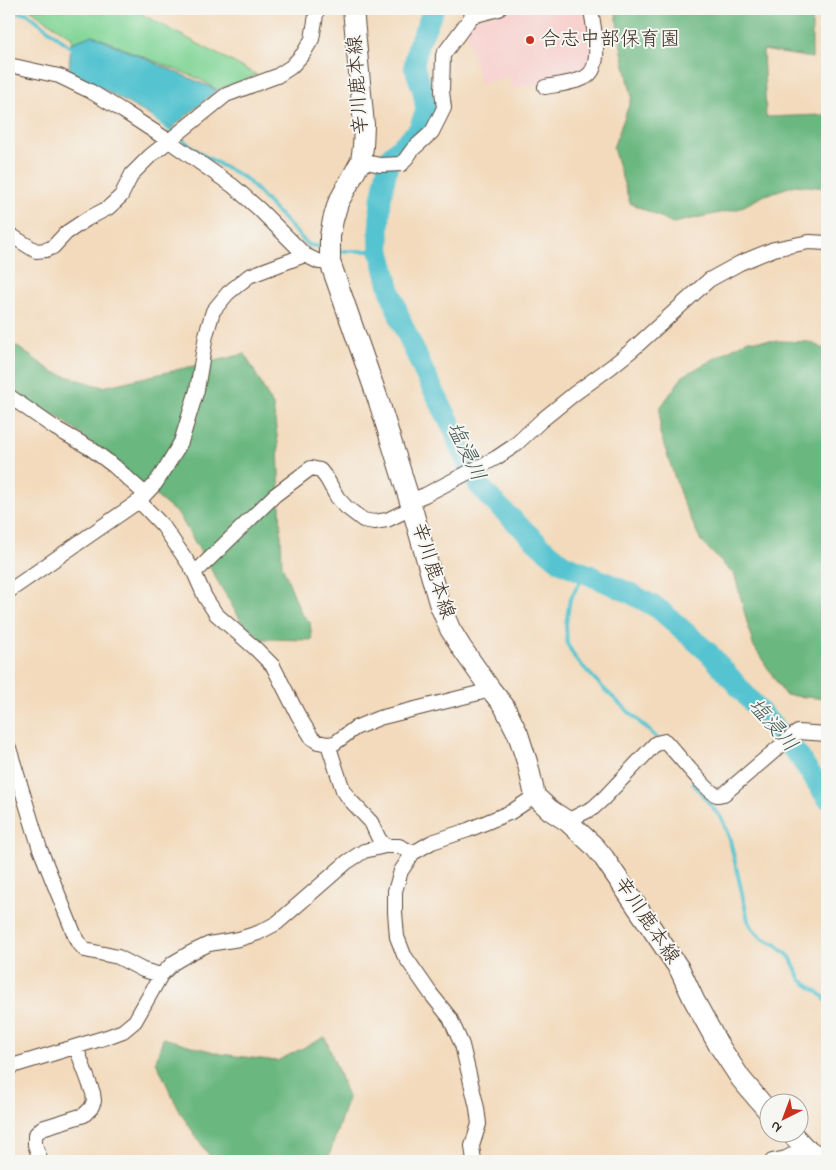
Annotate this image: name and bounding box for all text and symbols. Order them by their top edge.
place label: 合志中部保育園 [540,26,680,55]
street label: 辛川鹿本線 [341,34,377,136]
marker: 合志中部保育園 [524,34,536,46]
water label: 塩浸川 [438,417,492,487]
street label: 辛川鹿本線 [403,519,461,623]
water label: 塩浸川 [740,692,804,760]
street label: 辛川鹿本線 [606,871,686,971]
north arrow [758,1092,808,1142]
text: N [766,1116,787,1138]

